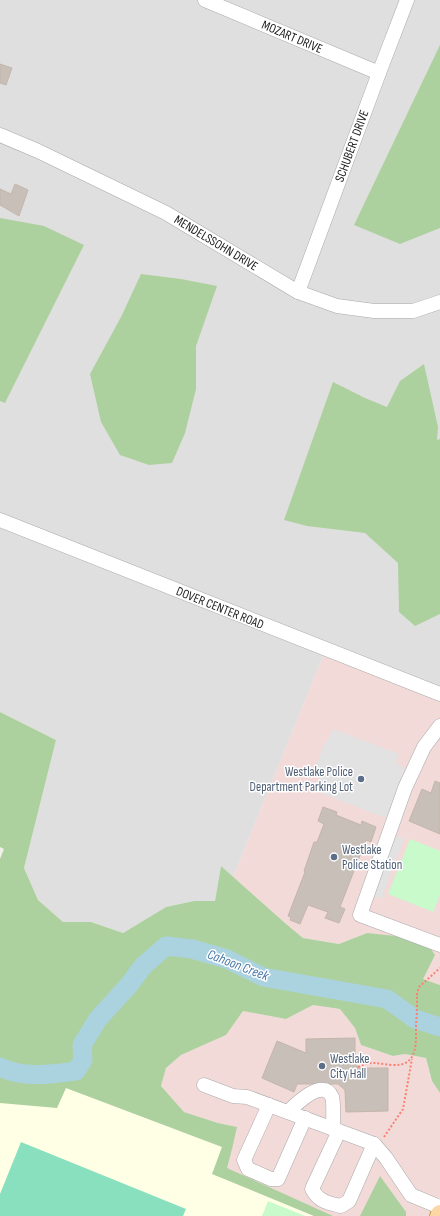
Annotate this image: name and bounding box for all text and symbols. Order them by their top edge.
street label: MOZART DRIVE [259,17,325,57]
street label: SCHUBERT DRIVE [332,108,372,184]
street label: MENDELSSOHN DRIVE [171,212,261,274]
street label: DOVER CENTER ROAD [174,583,266,633]
place label: Westlake Police Department Parking Lot [250,764,353,795]
marker: Westlake Police Department Parking Lot [356,774,366,784]
place label: Westlake Police Station [342,842,402,873]
marker: Westlake Police Station [329,852,339,862]
water label: Cahoon Creek [205,946,272,985]
place label: Westlake City Hall [330,1051,370,1082]
marker: Westlake City Hall [317,1061,327,1071]

